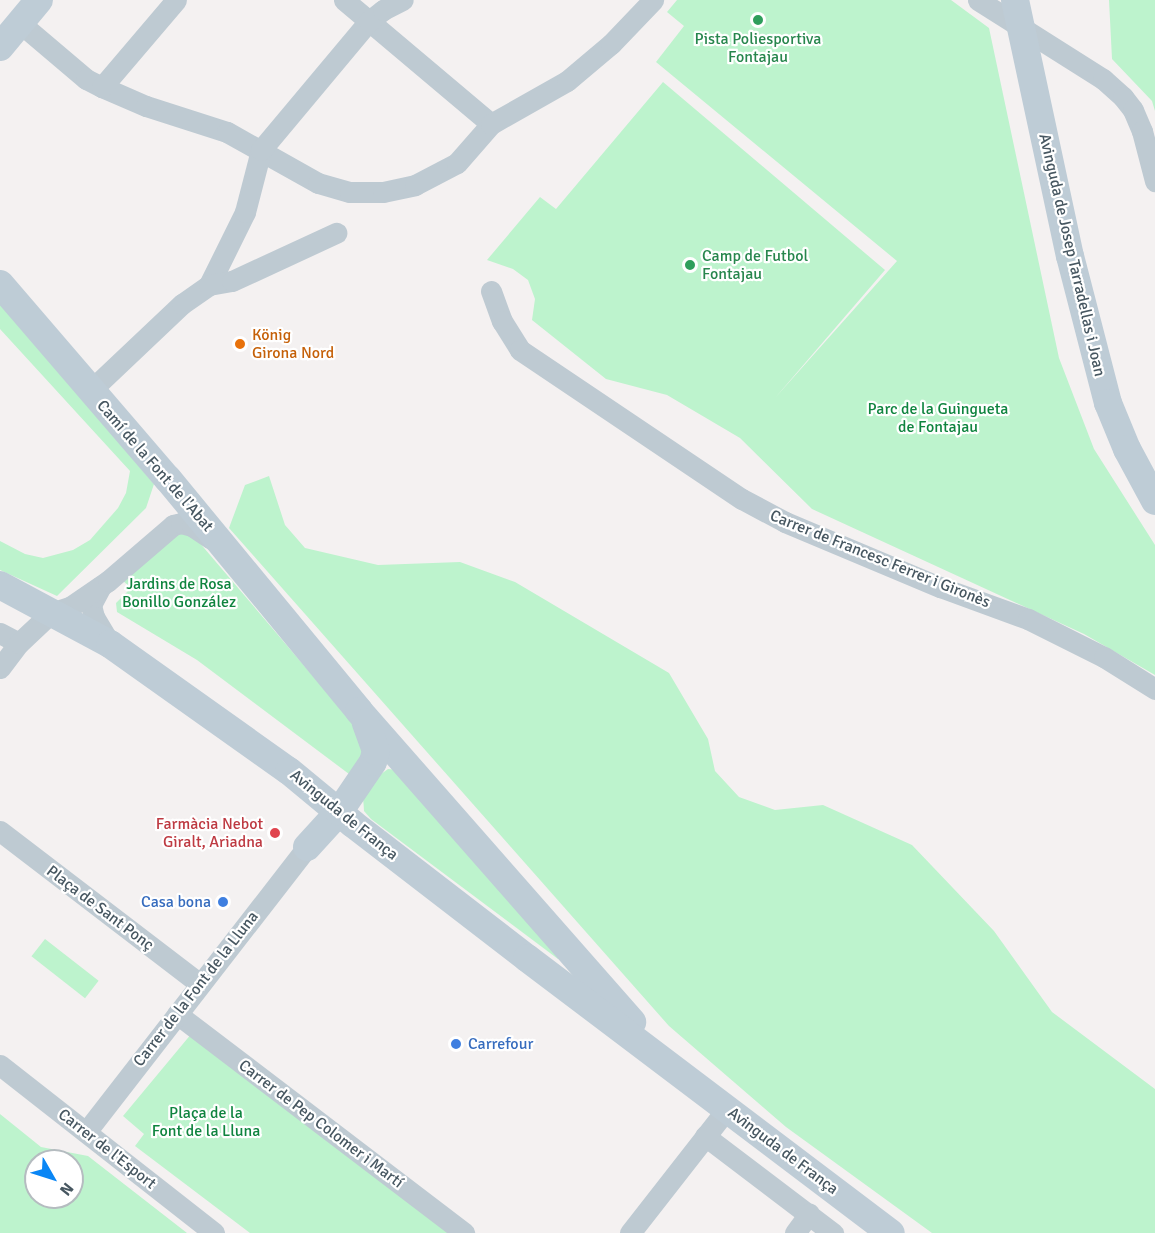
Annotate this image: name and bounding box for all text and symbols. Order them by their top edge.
marker: Pista Poliesportiva Fontajau [751,13,765,27]
place label: Pista Poliesportiva Fontajau [695,29,821,67]
street label: Avinguda de Josep Tarradellas i Joan [1035,132,1109,378]
place label: Camp de Futbol Fontajau [702,246,808,284]
marker: Camp de Futbol Fontajau [683,258,697,272]
place label: König Girona Nord [252,325,334,363]
marker: König Girona Nord [233,337,247,351]
street label: Camí de la Font de l'Abat [93,396,217,536]
park label: Parc de la Guingueta de Fontajau [868,399,1008,437]
street label: Carrer de Francesc Ferrer i Gironès [767,506,993,612]
park label: Jardins de Rosa Bonillo González [122,574,236,612]
street label: Avinguda de França [286,766,402,864]
place label: Farmàcia Nebot Giralt, Ariadna [156,814,263,852]
marker: Farmàcia Nebot Giralt, Ariadna [268,826,282,840]
street label: Plaça de Sant Ponç [43,861,157,955]
place label: Casa bona [141,892,211,912]
marker: Casa bona [216,895,230,909]
street label: Carrer de la Font de la Lluna [129,908,263,1070]
place label: Carrefour [468,1034,533,1054]
marker: Carrefour [449,1037,463,1051]
street label: Carrer de Pep Colomer i Martí [235,1056,407,1192]
park label: Plaça de la Font de la Lluna [152,1103,260,1141]
street label: Avinguda de França [724,1103,842,1199]
street label: Carrer de l'Esport [54,1105,160,1193]
north arrow [24,1149,84,1209]
text: N [55,1178,78,1200]

